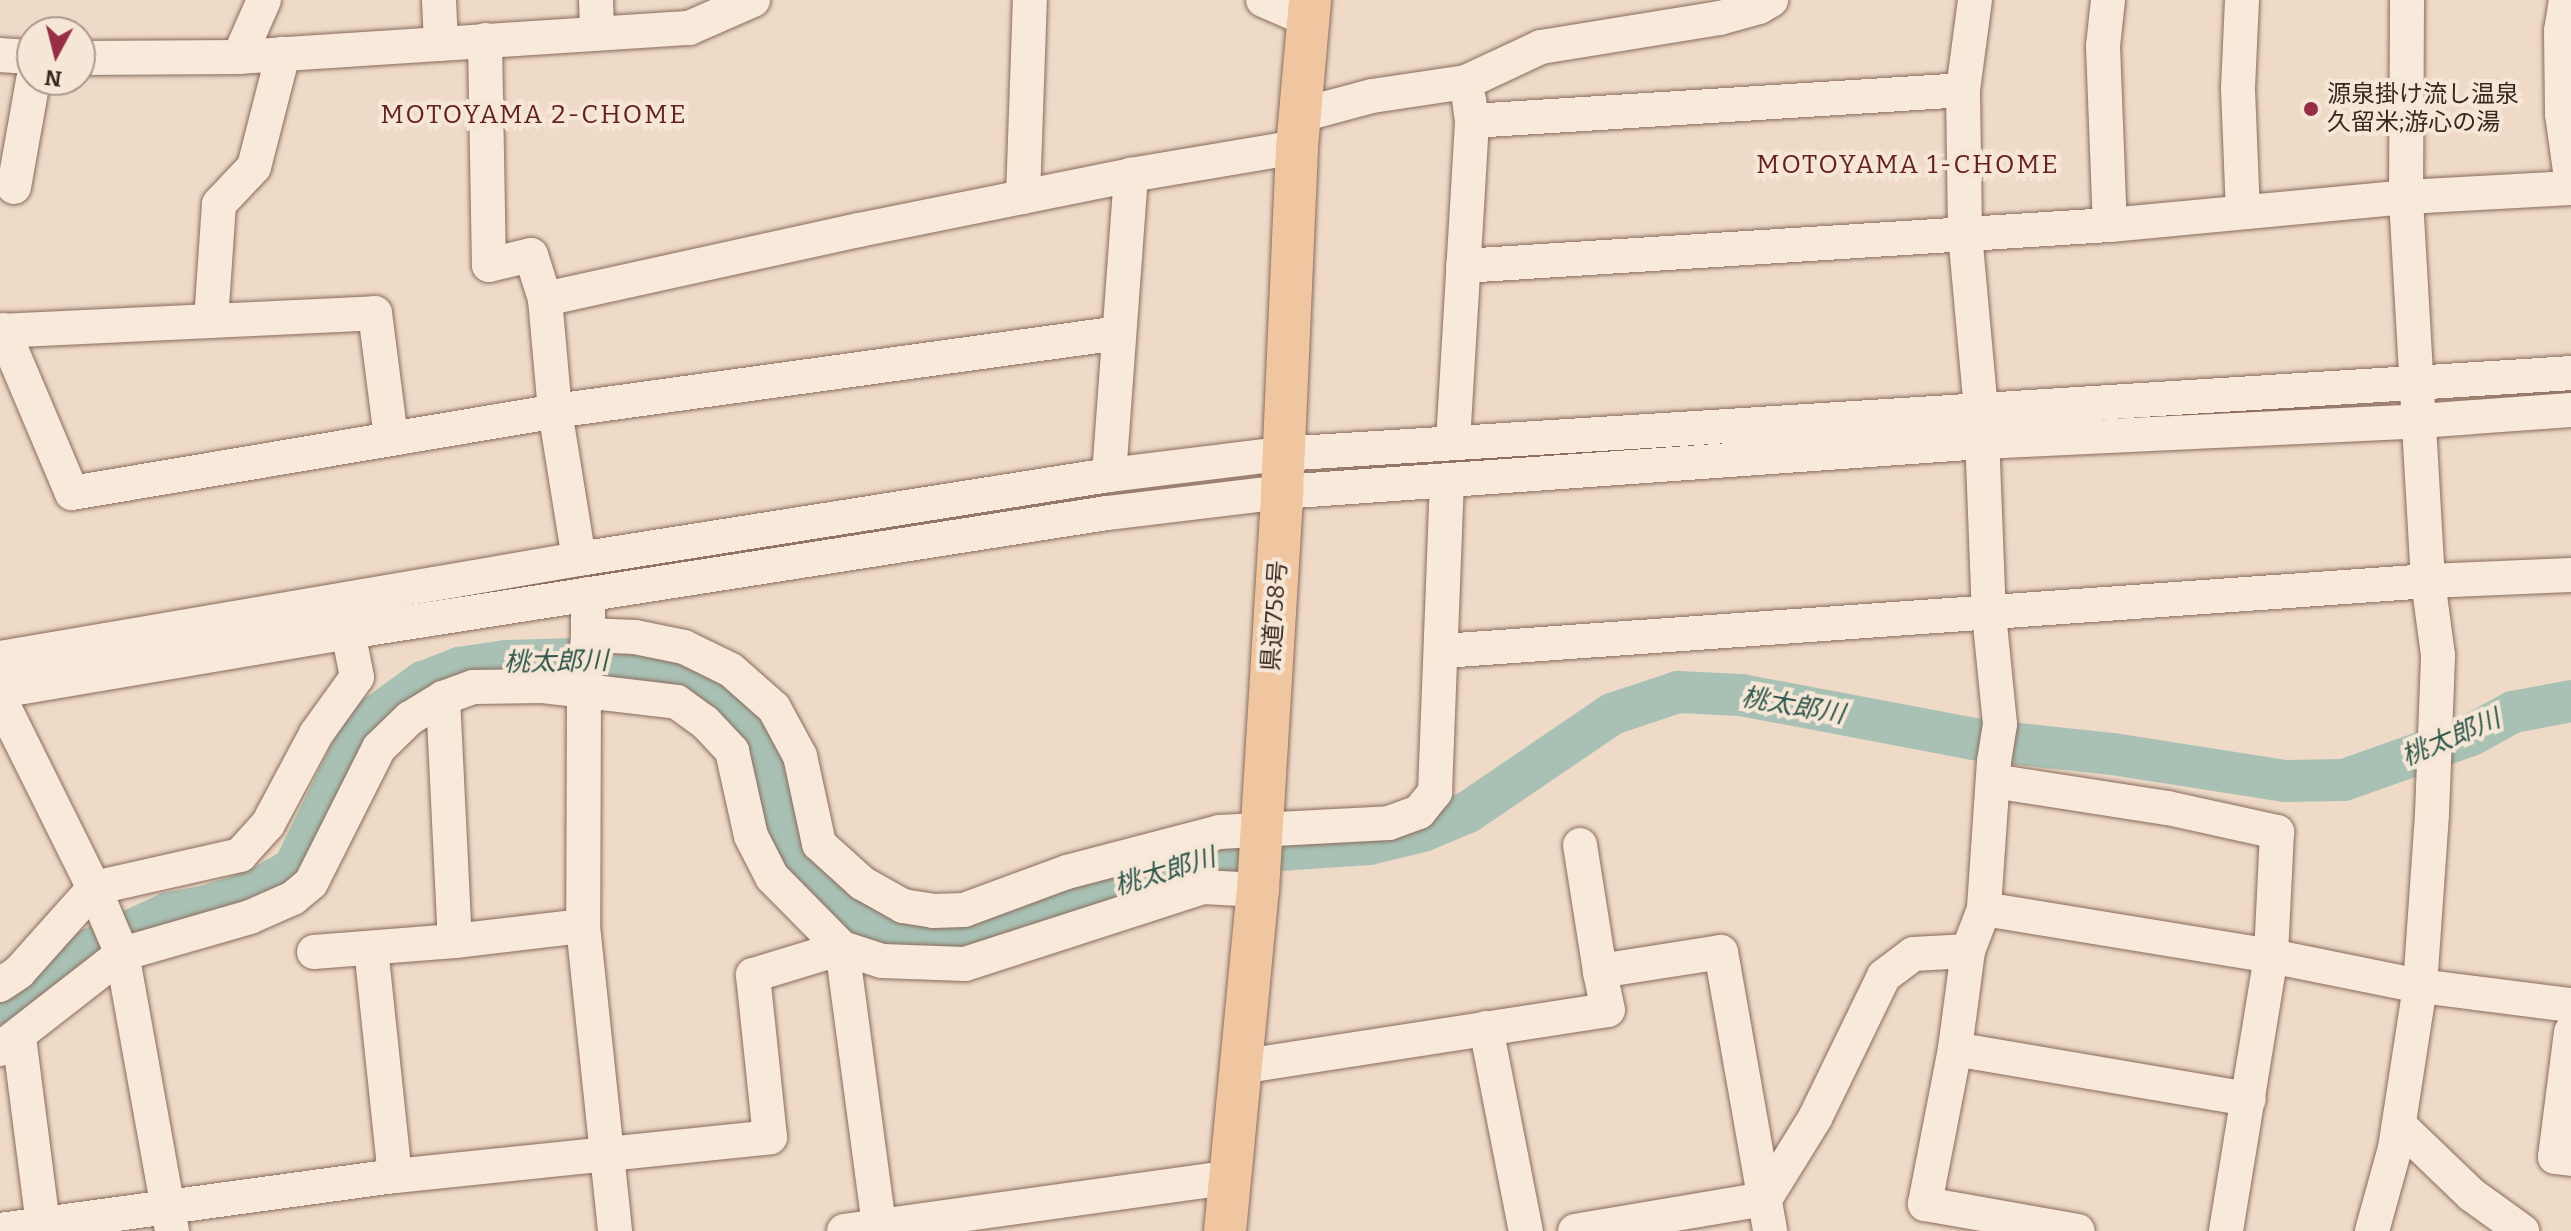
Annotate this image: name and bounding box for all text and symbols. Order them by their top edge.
north arrow [16,16,96,96]
text: N [43,64,63,93]
place label: 源泉掛け流し温泉 久留米;游心の湯 [2327,81,2519,137]
district label: MOTOYAMA 2-CHOME [380,99,688,131]
marker: 源泉掛け流し温泉 久留米;游心の湯 [2302,100,2320,118]
district label: MOTOYAMA 1-CHOME [1756,149,2060,181]
street label: 県道758号 [1257,560,1293,672]
water label: 桃太郎川 [504,645,608,679]
water label: 桃太郎川 [1739,682,1847,730]
water label: 桃太郎川 [2397,703,2505,773]
water label: 桃太郎川 [1111,842,1219,902]

